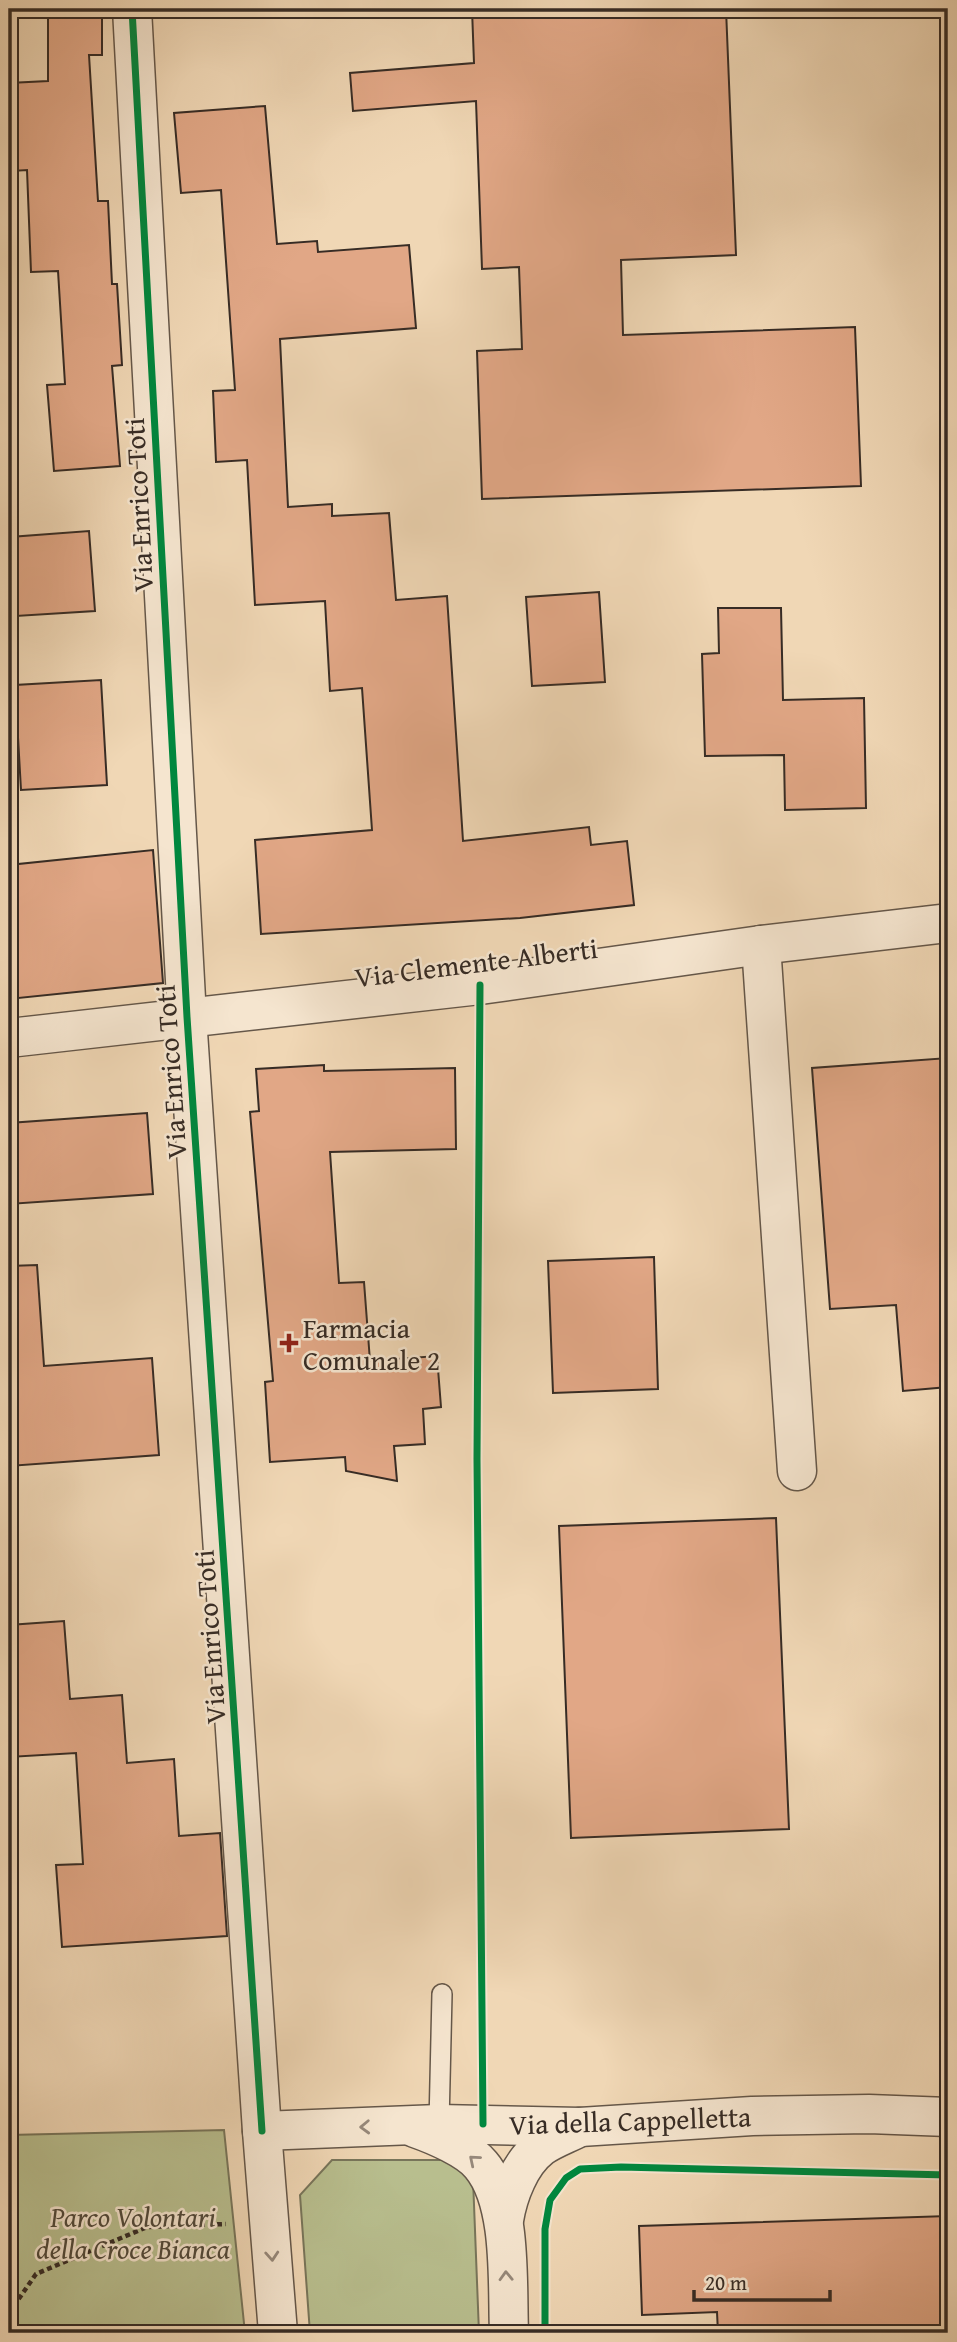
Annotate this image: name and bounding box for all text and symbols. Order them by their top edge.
street label: Via Enrico Toti [113,417,163,593]
street label: Via Clemente Alberti [352,927,600,997]
street label: Via Enrico Toti [143,983,197,1160]
place label: Farmacia Comunale 2 [303,1307,440,1380]
marker: Farmacia Comunale 2 [281,1335,297,1351]
street label: Via Enrico Toti [182,1548,236,1725]
street label: Via della Cappelletta [508,2095,753,2145]
one-way arrow [359,2120,370,2135]
one-way arrow [469,2156,482,2168]
park label: Parco Volontari della Croce Bianca [36,2196,230,2269]
one-way arrow [264,2251,279,2262]
scale bar [694,2258,831,2302]
text: 20 m [705,2267,747,2298]
one-way arrow [499,2271,514,2282]

